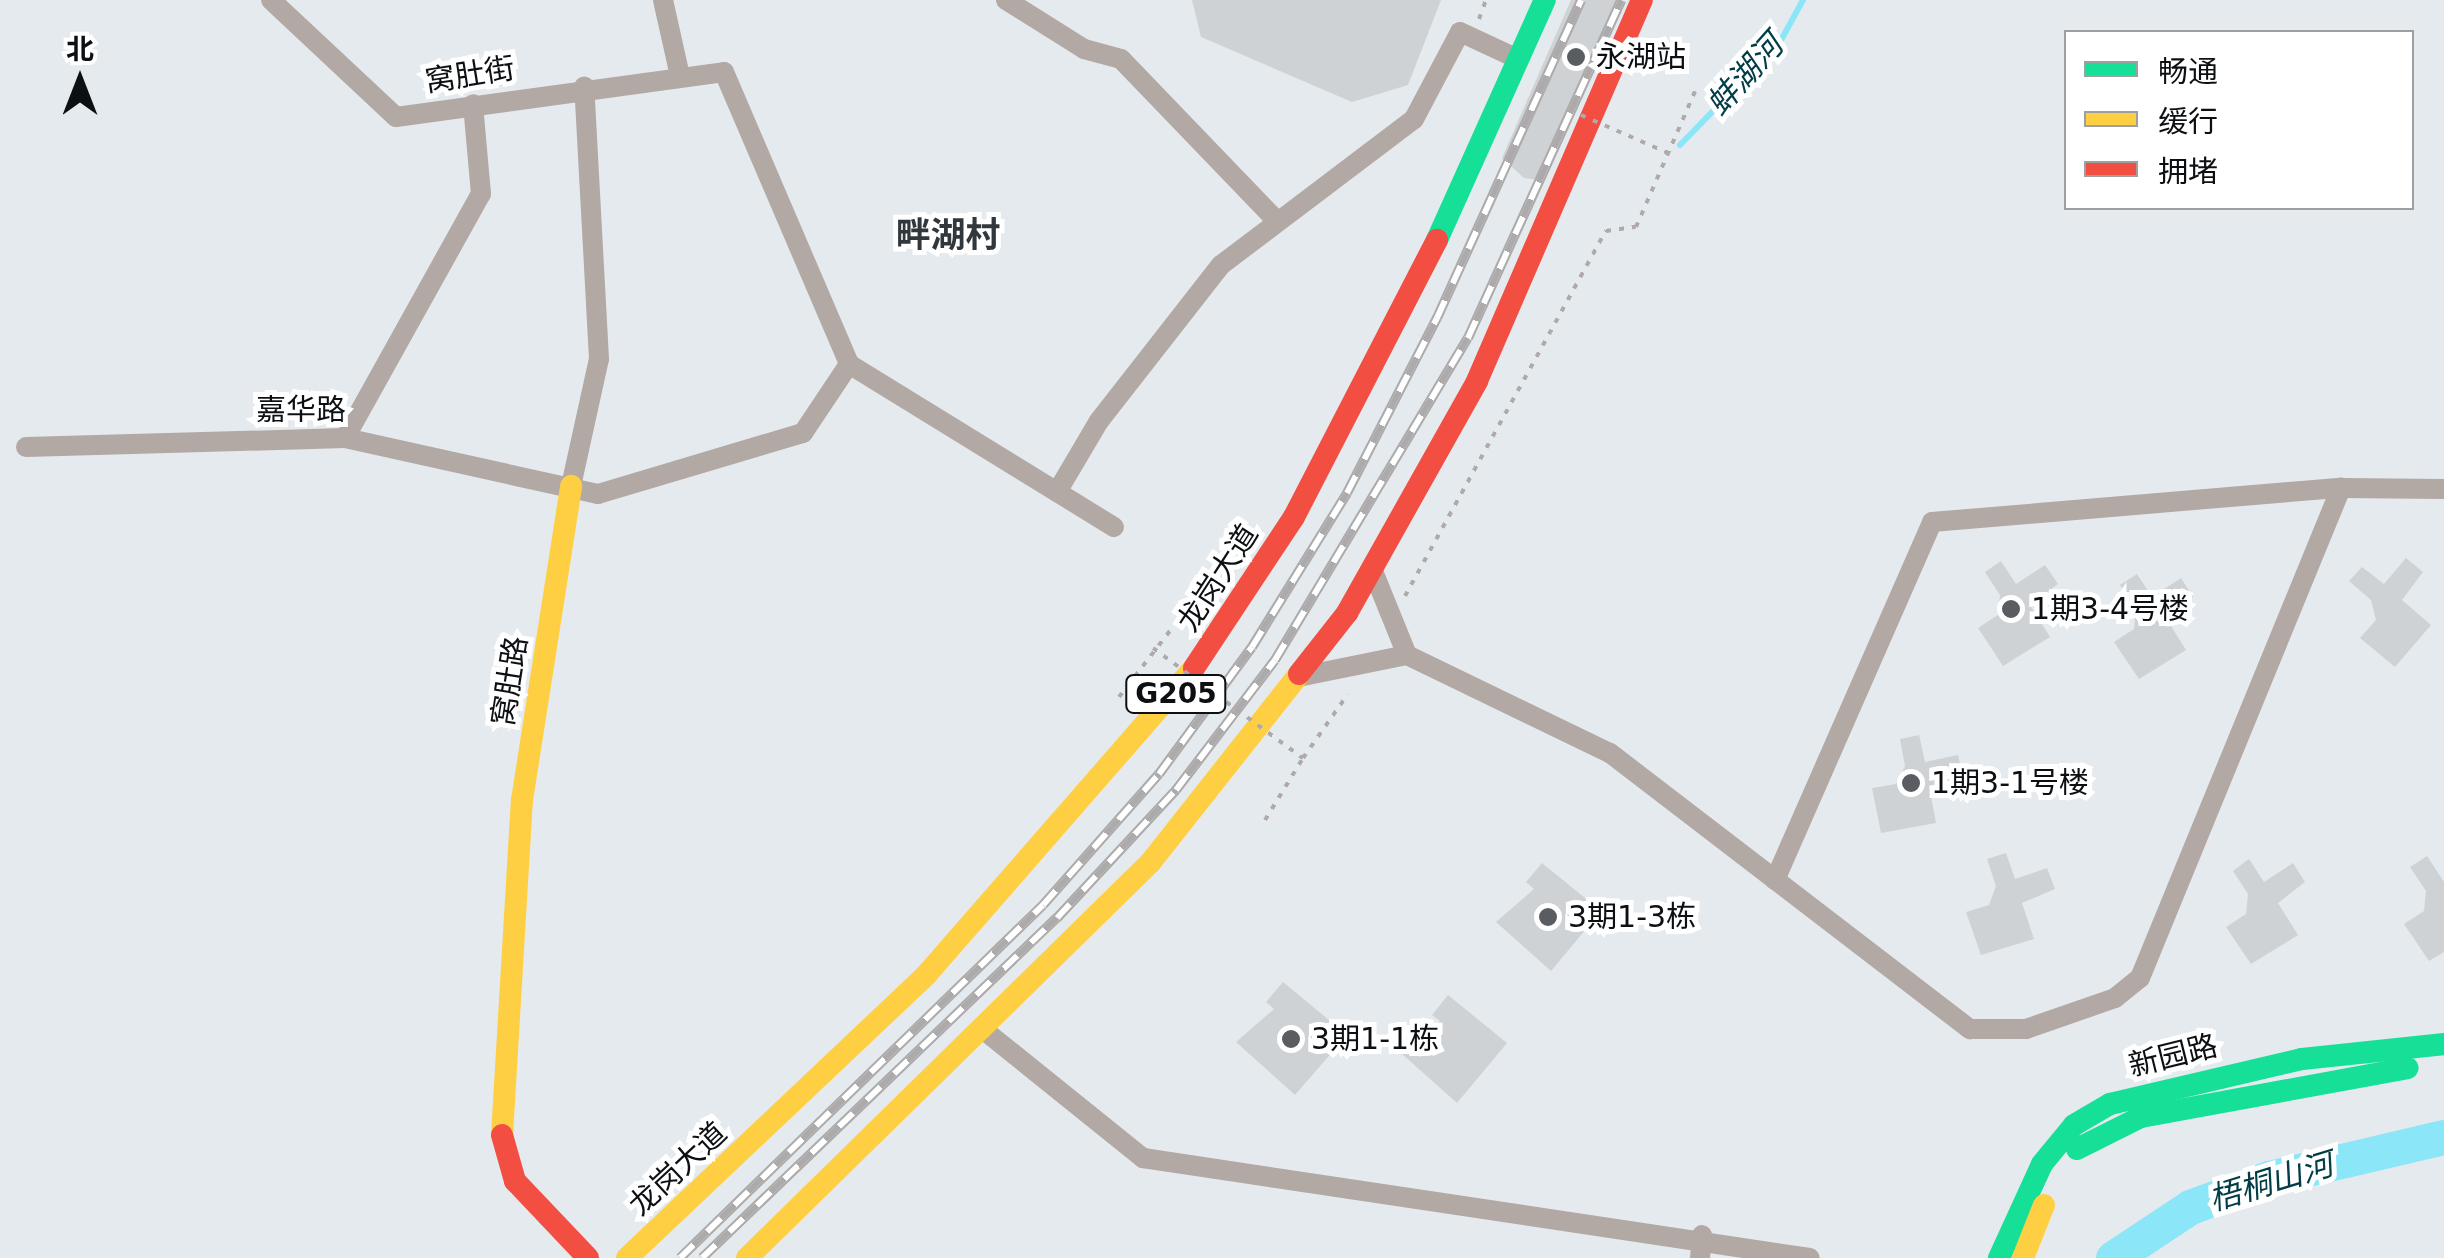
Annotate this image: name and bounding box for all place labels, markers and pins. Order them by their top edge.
place label: 永湖站 [1596,39,1686,75]
marker: 永湖站 [1565,46,1587,68]
place label: 1期3-4号楼 [2031,591,2189,627]
marker: 1期3-4号楼 [2000,598,2022,620]
place label: 1期3-1号楼 [1931,765,2089,801]
marker: 1期3-1号楼 [1900,772,1922,794]
place label: 3期1-3栋 [1568,899,1696,935]
marker: 3期1-3栋 [1537,906,1559,928]
place label: 3期1-1栋 [1311,1021,1439,1057]
marker: 3期1-1栋 [1280,1028,1302,1050]

